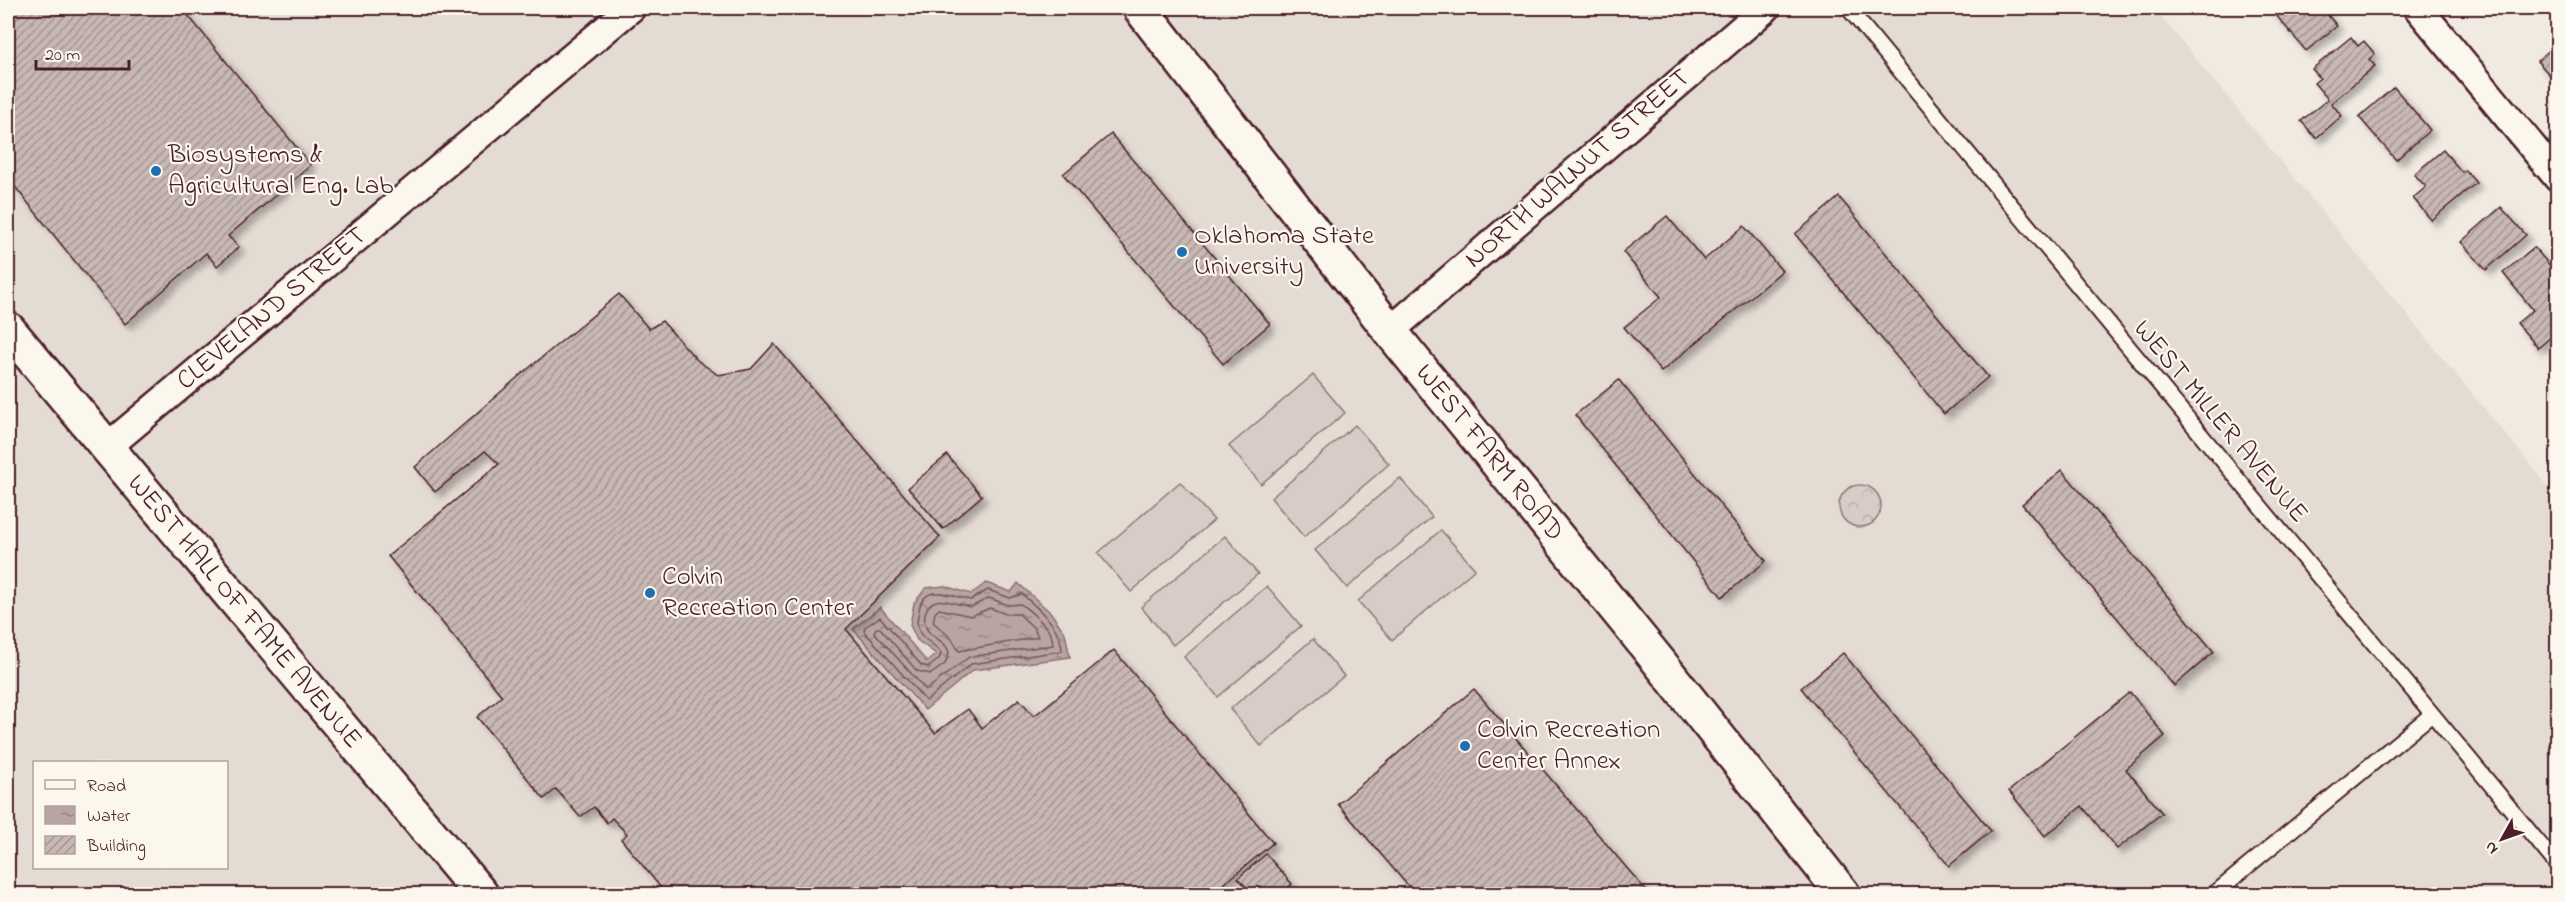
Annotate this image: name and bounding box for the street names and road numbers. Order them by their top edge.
street label: NORTH WALNUT STREET [1456,60,1700,278]
street label: CLEVELAND STREET [168,218,376,400]
street label: WEST MILLER AVENUE [2123,312,2317,532]
street label: WEST FARM ROAD [1405,356,1573,550]
street label: WEST HALL OF FAME AVENUE [117,466,371,758]

